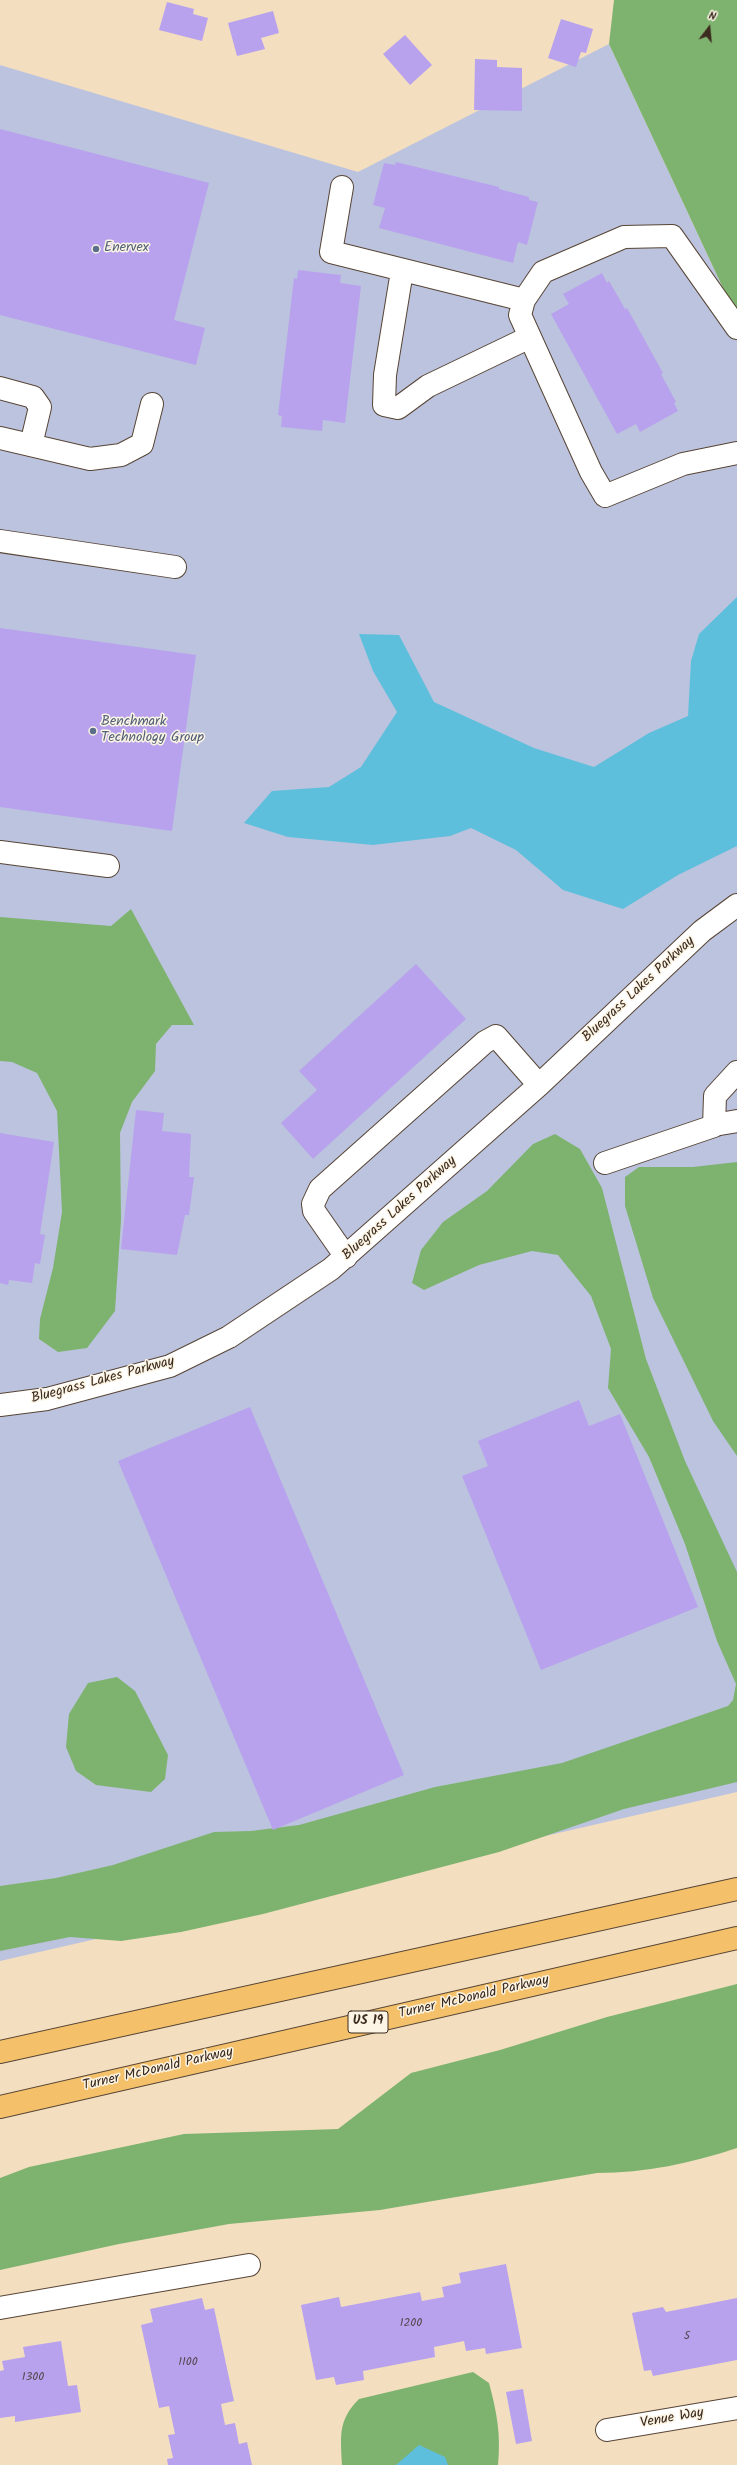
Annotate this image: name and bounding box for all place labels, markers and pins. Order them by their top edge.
place label: Enervex [104,241,149,257]
marker: Enervex [91,244,101,254]
place label: Benchmark Technology Group [101,715,204,748]
marker: Benchmark Technology Group [88,726,98,736]

